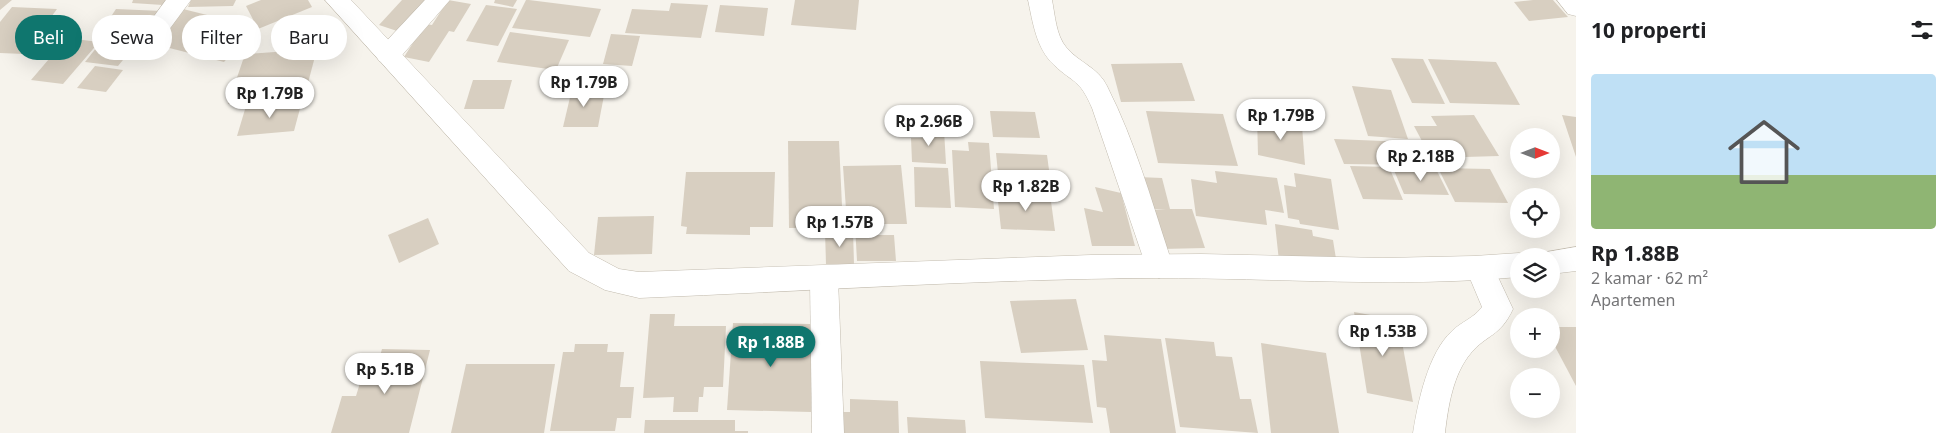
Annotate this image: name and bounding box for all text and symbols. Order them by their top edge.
chip: Beli [15,15,82,60]
chip: Sewa [92,15,172,60]
chip: Filter [182,15,261,60]
chip: Baru [271,15,347,60]
text: 10 properti [1591,16,1706,44]
icon: filters [1908,16,1936,44]
pin: Rp 1.79B [532,66,636,108]
text: Rp 1.79B [550,71,618,93]
pin: Rp 1.79B [218,76,322,119]
text: Rp 1.79B [236,82,304,104]
pin: Rp 1.79B [1229,98,1333,141]
pin: Rp 2.96B [877,104,981,147]
text: Rp 1.79B [1247,104,1315,126]
icon: home [1719,107,1809,197]
text: Rp 2.96B [895,110,963,132]
north arrow [1510,128,1560,178]
map controls [1510,128,1560,418]
pin: Rp 2.18B [1369,140,1473,182]
text: Rp 2.18B [1387,145,1455,167]
pin: Rp 1.82B [974,170,1078,212]
text: Rp 1.82B [992,175,1060,197]
button: locate [1510,188,1560,238]
pin: Rp 1.57B [788,206,892,248]
text: Rp 1.57B [806,211,874,233]
text: Rp 1.88B [1591,239,1679,267]
button: layers [1510,248,1560,298]
text: 2 kamar · 62 m² [1591,267,1708,289]
text: Apartemen [1591,289,1675,311]
button: + [1510,308,1560,358]
pin: Rp 1.53B [1331,314,1435,357]
text: Rp 1.53B [1349,320,1417,342]
pin: Rp 1.88B [719,326,823,368]
text: Rp 1.88B [737,331,805,353]
pin: Rp 5.1B [339,352,431,395]
text: Rp 5.1B [356,358,414,380]
button: − [1510,368,1560,418]

